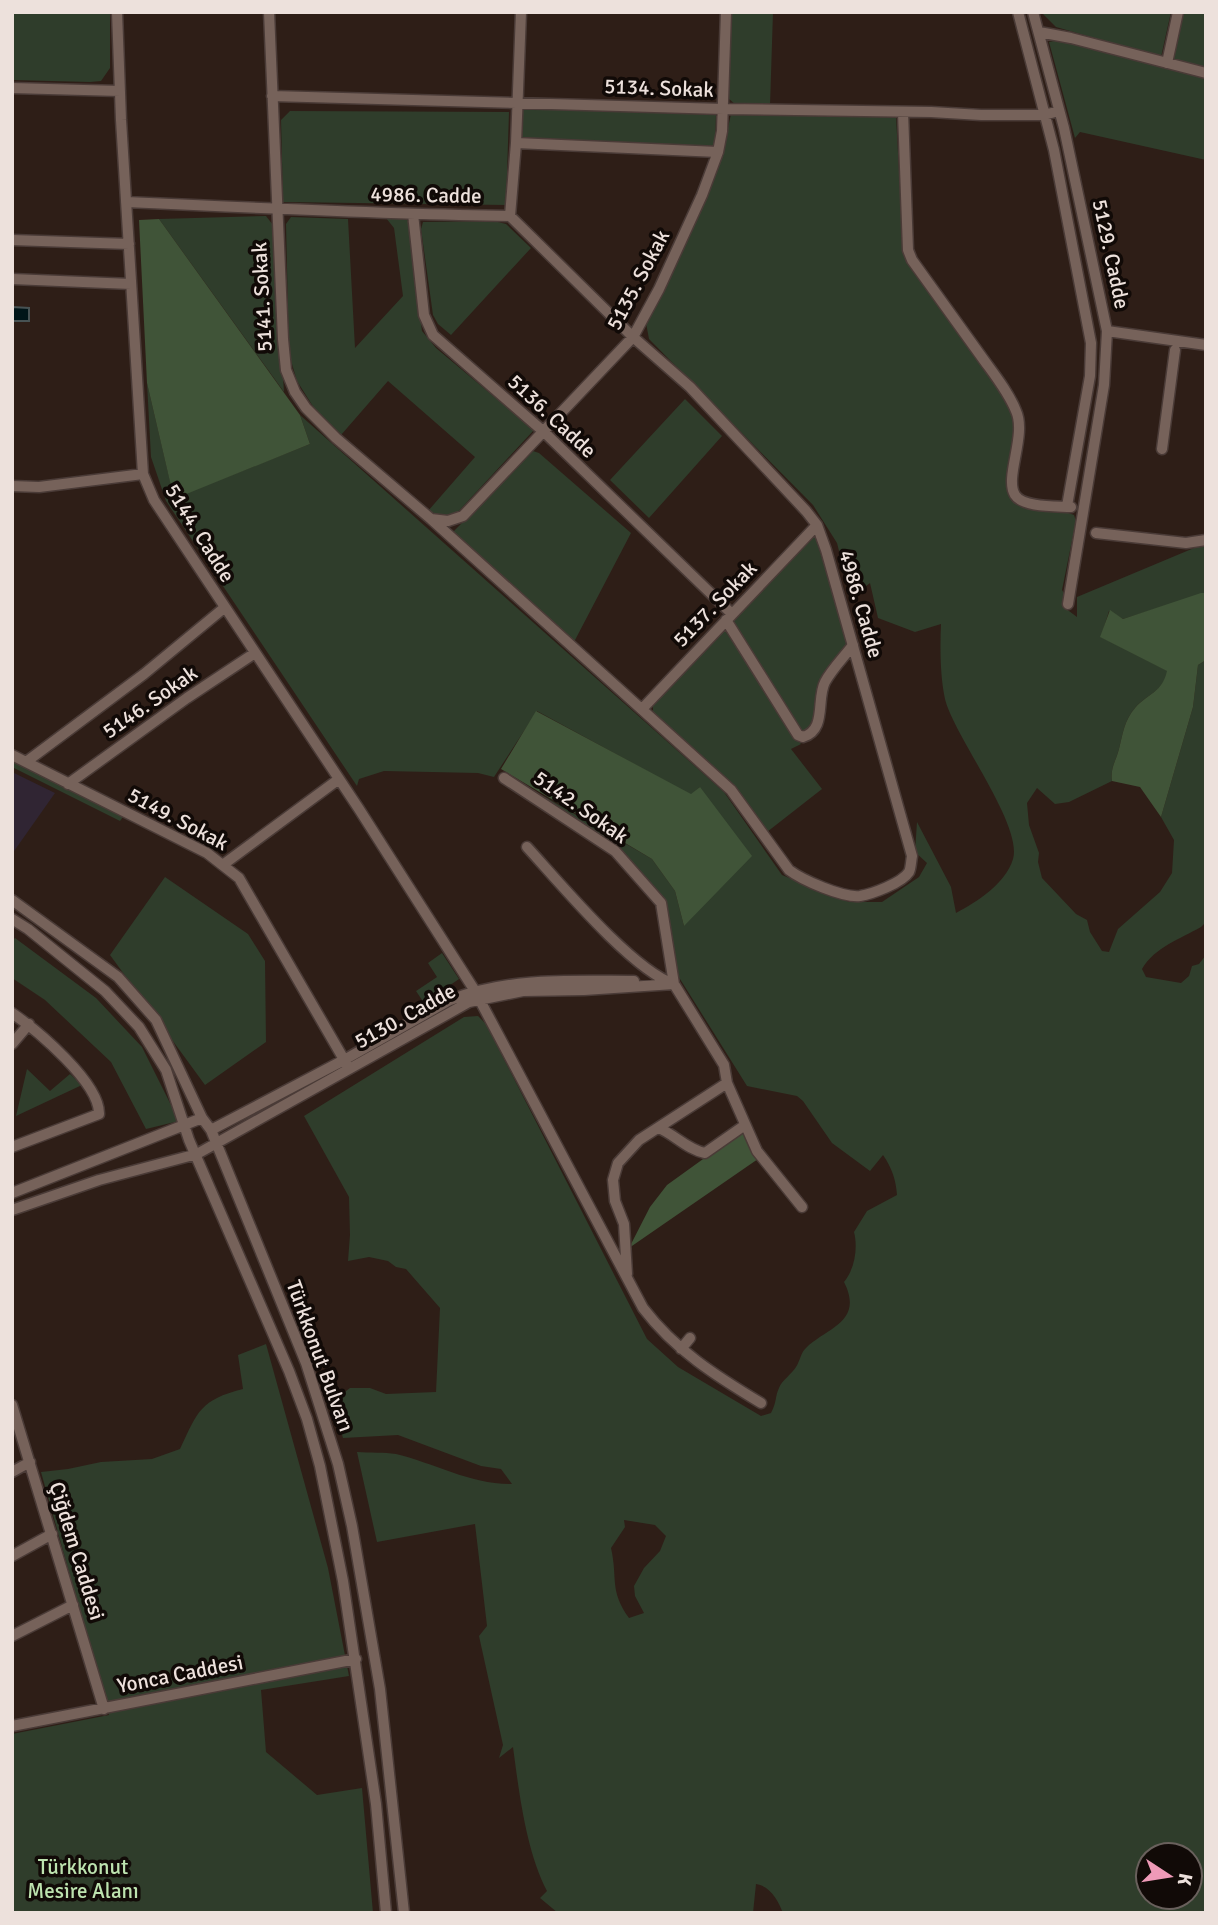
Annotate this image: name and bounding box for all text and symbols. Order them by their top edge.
street label: 5134. Sokak [604,73,715,103]
street label: 4986. Cadde [370,181,482,209]
street label: 5129. Cadde [1087,197,1135,311]
street label: 5135. Sokak [601,225,675,335]
street label: 5141. Sokak [246,241,278,353]
street label: 5136. Cadde [502,369,602,463]
street label: 5144. Cadde [159,479,241,587]
street label: 4986. Cadde [833,547,889,661]
street label: 5137. Sokak [668,555,763,653]
street label: 5146. Sokak [98,660,203,744]
street label: 5142. Sokak [529,765,634,849]
street label: 5149. Sokak [123,782,233,856]
street label: 5130. Cadde [350,978,460,1054]
street label: Türkkonut Bulvarı [281,1277,359,1435]
street label: Çiğdem Caddesi [44,1479,110,1623]
street label: Yonca Caddesi [115,1649,245,1699]
north arrow [1134,1841,1204,1911]
park label: Türkkonut Mesire Alanı [27,1854,139,1904]
text: K [1172,1871,1198,1888]

